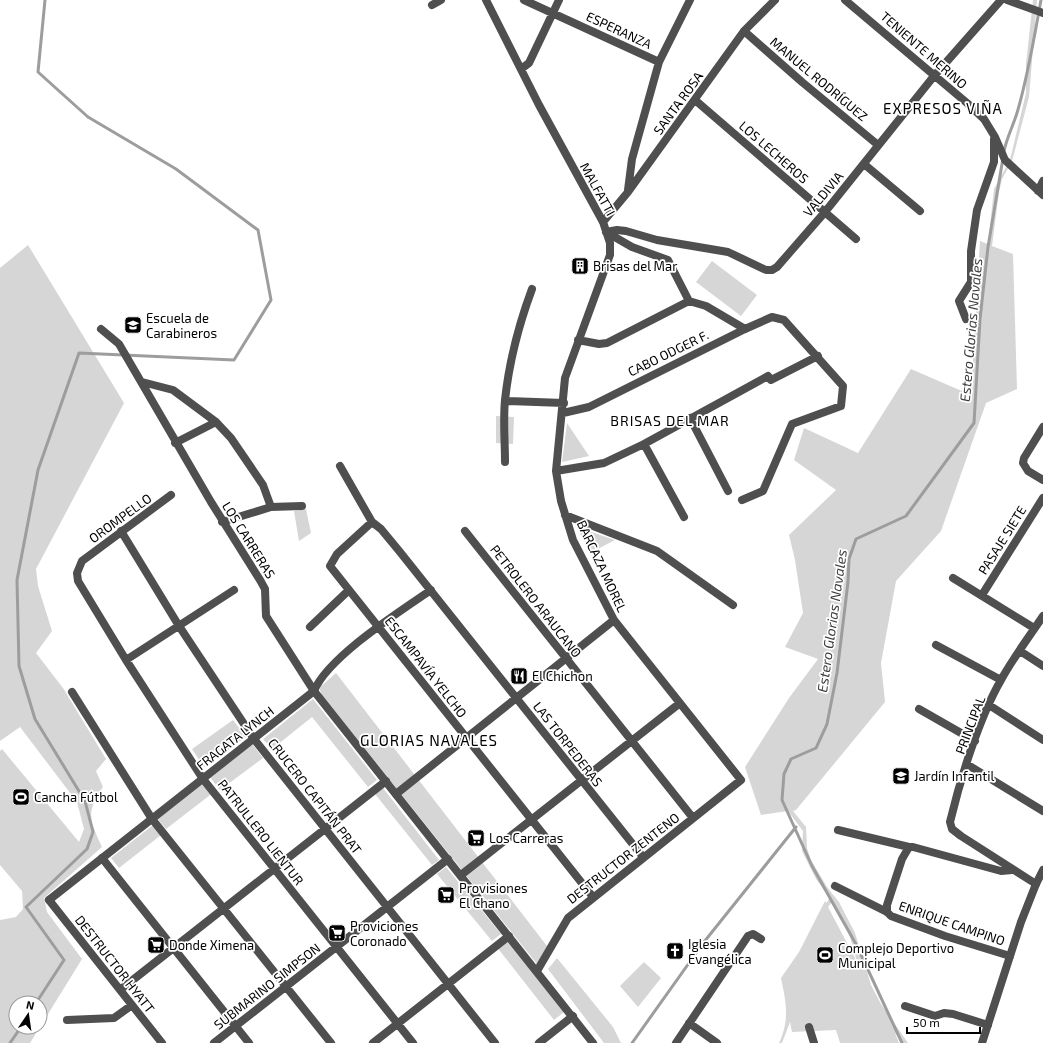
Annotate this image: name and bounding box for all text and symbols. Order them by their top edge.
street label: ESPERANZA [584,8,654,52]
street label: TENIENTE MERINO [877,8,971,92]
street label: MANUEL RODRÍGUEZ [767,33,872,124]
street label: SANTA ROSA [650,68,706,138]
district label: EXPRESOS VIÑA [883,99,1003,117]
street label: LOS LECHEROS [736,118,812,186]
street label: MALFATTI [577,160,619,218]
street label: VALDIVIA [800,168,846,220]
building icon: Brisas del Mar [570,256,590,276]
water label: Estero Glorias Navales [956,257,985,403]
place label: Brisas del Mar [593,258,677,274]
place label: Escuela de Carabineros [146,310,217,341]
school or university icon: Escuela de Carabineros [123,315,143,335]
street label: CABO ODGER F. [625,327,711,379]
district label: BRISAS DEL MAR [610,412,730,429]
street label: OROMPELLO [86,490,154,546]
street label: LOS CARRERAS [219,499,279,581]
street label: PASAJE SIETE [975,503,1029,577]
street label: BARCAZA MOREL [574,517,630,615]
street label: PETROLERO ARAUCANO [487,541,585,661]
water label: Estero Glorias Navales [813,548,850,693]
street label: ESCAMPAVÍA YELCHO [382,613,471,721]
restaurant icon: El Chichon [509,666,529,686]
place label: El Chichon [532,668,593,684]
street label: PRINCIPAL [952,693,989,756]
street label: LAS TORPEDERAS [530,698,606,790]
street label: FRAGATA LYNCH [193,703,277,773]
district label: GLORIAS NAVALES [360,731,498,749]
street label: CRUCERO CAPITÁN PRAT [265,734,366,857]
school or university icon: Jardín Infantil [891,766,911,786]
place label: Jardín Infantil [914,768,995,784]
street label: PATRULLERO LIENTUR [215,776,307,888]
sports icon: Cancha Fútbol [11,787,31,807]
place label: Cancha Fútbol [34,789,118,805]
street label: DESTRUCTOR ZENTENO [564,809,682,907]
supermarket icon: Los Carreras [466,828,486,848]
place label: Los Carreras [489,830,563,846]
place label: Provisiones El Chano [459,880,527,911]
supermarket icon: Provisiones El Chano [436,885,456,905]
street label: ENRIQUE CAMPINO [897,897,1007,949]
street label: DESTRUCTOR HYATT [72,912,158,1016]
place label: Proviciones Coronado [350,918,418,949]
supermarket icon: Proviciones Coronado [327,923,347,943]
supermarket icon: Donde Ximena [146,935,166,955]
place label: Iglesia Evangélica [688,936,752,967]
place label: Donde Ximena [169,937,254,953]
street label: SUBMARINO SIMPSON [211,939,323,1033]
place label: Complejo Deportivo Municipal [838,940,954,971]
church icon: Iglesia Evangélica [665,941,685,961]
sports icon: Complejo Deportivo Municipal [815,945,835,965]
north arrow [8,995,48,1035]
text: N [25,998,36,1012]
scale bar [907,1009,980,1035]
text: 50 m [913,1015,940,1029]

